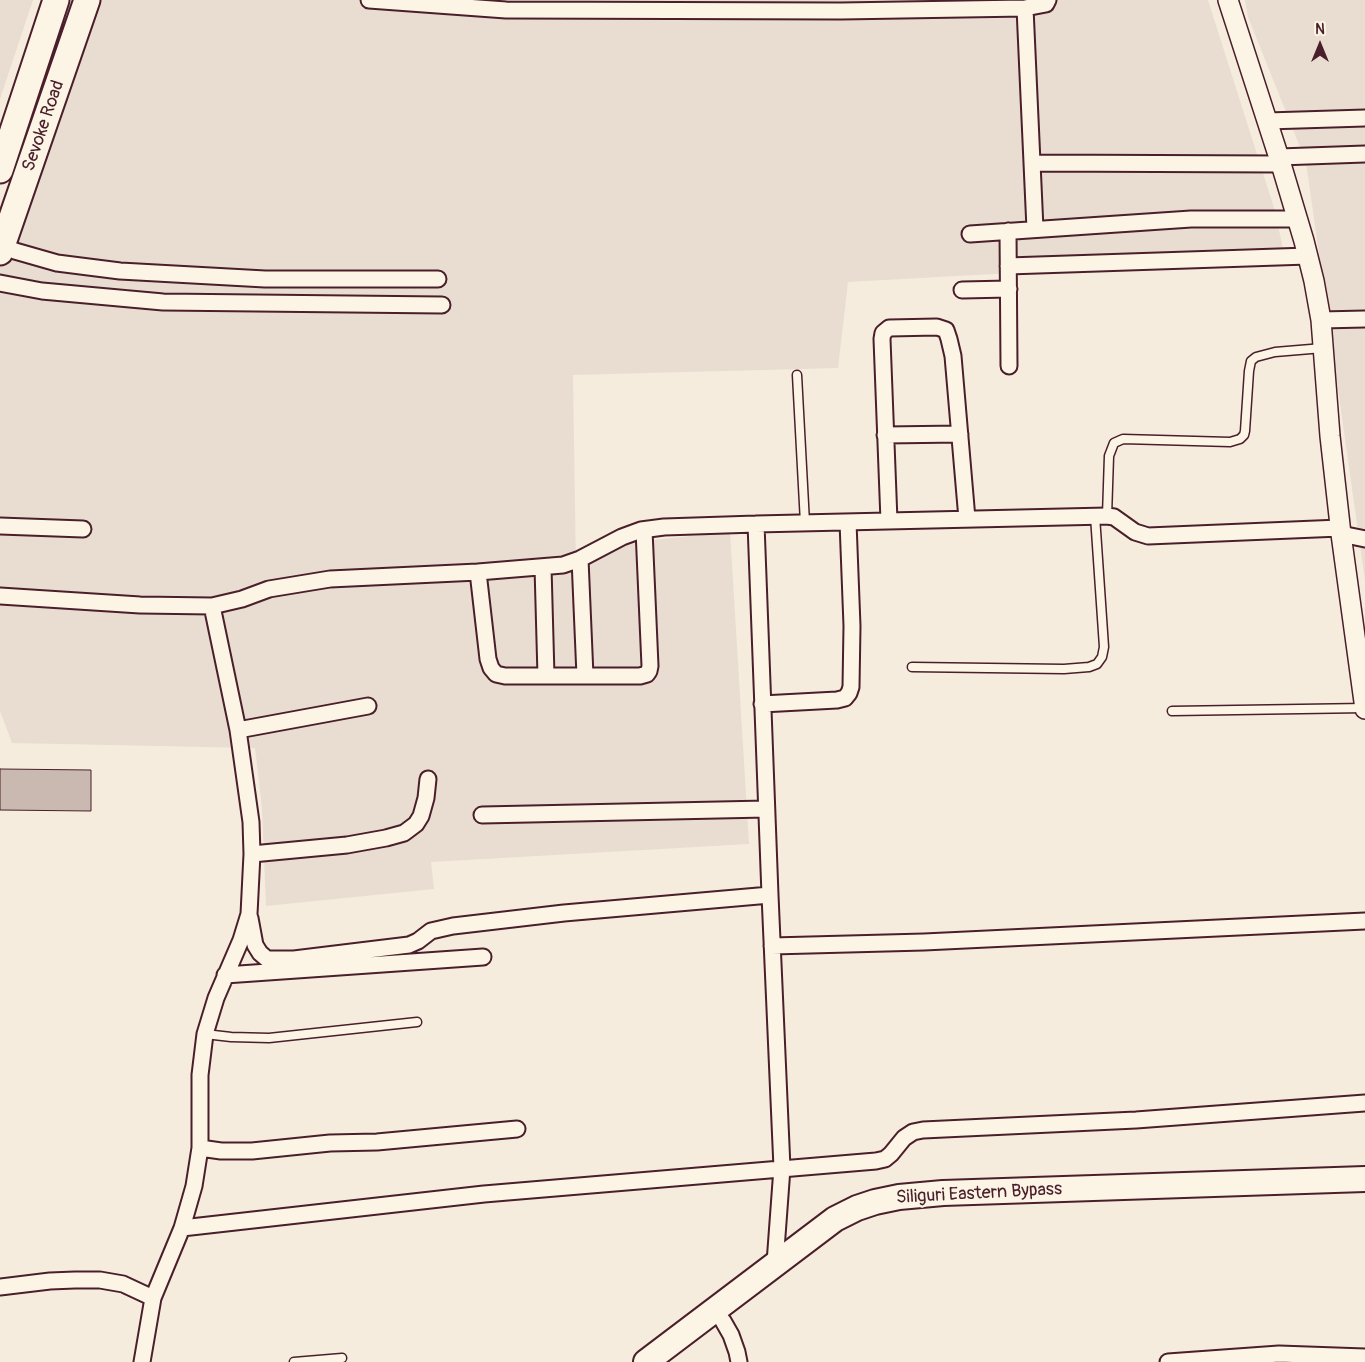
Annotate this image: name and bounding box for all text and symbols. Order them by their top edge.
north arrow [1295,20,1345,70]
text: N [1315,21,1325,38]
street label: Sevoke Road [18,78,70,174]
street label: Siliguri Eastern Bypass [896,1179,1062,1209]

